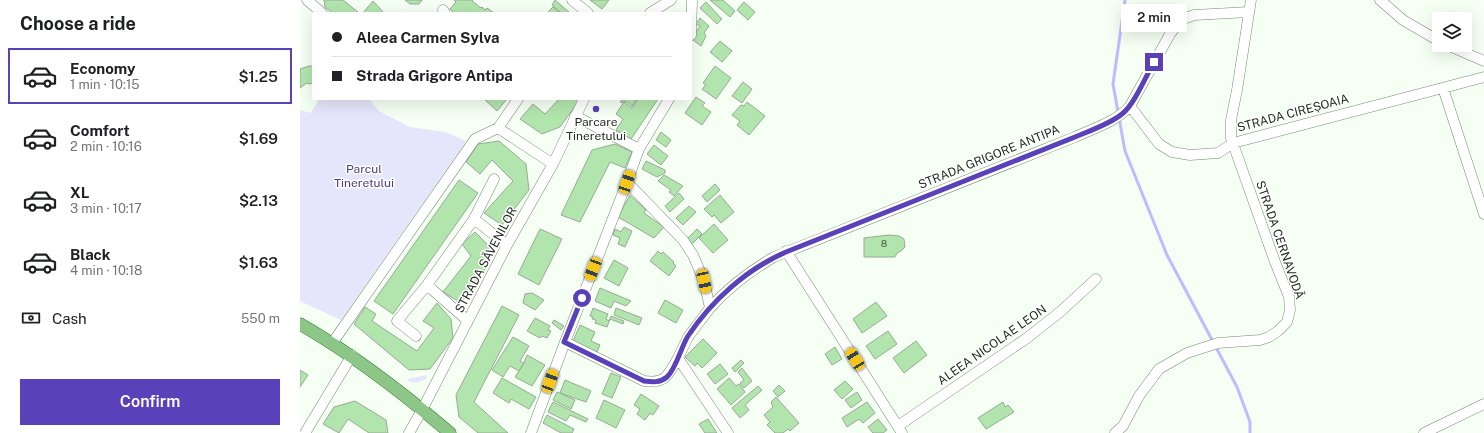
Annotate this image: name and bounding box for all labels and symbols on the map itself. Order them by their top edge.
callout: 2 min [1121,4,1187,32]
route end [1145,53,1163,71]
street label: STRADA CIREȘOAIA [1236,91,1351,135]
marker: Parcare Tineretului [591,104,601,114]
place label: Parcare Tineretului [566,115,626,143]
street label: STRADA GRIGORE ANTIPA [916,122,1062,192]
park label: Parcul Tineretului [334,162,394,190]
car [617,169,637,195]
street label: STRADA CERNAVODĂ [1253,179,1307,302]
street label: STRADA SĂVENILOR [452,205,520,315]
house number: 8 [881,237,887,249]
car [583,256,603,282]
car [696,268,712,294]
route start [573,289,591,307]
street label: ALEEA NICOLAE LEON [935,302,1049,388]
car [844,346,866,372]
car [540,368,560,394]

